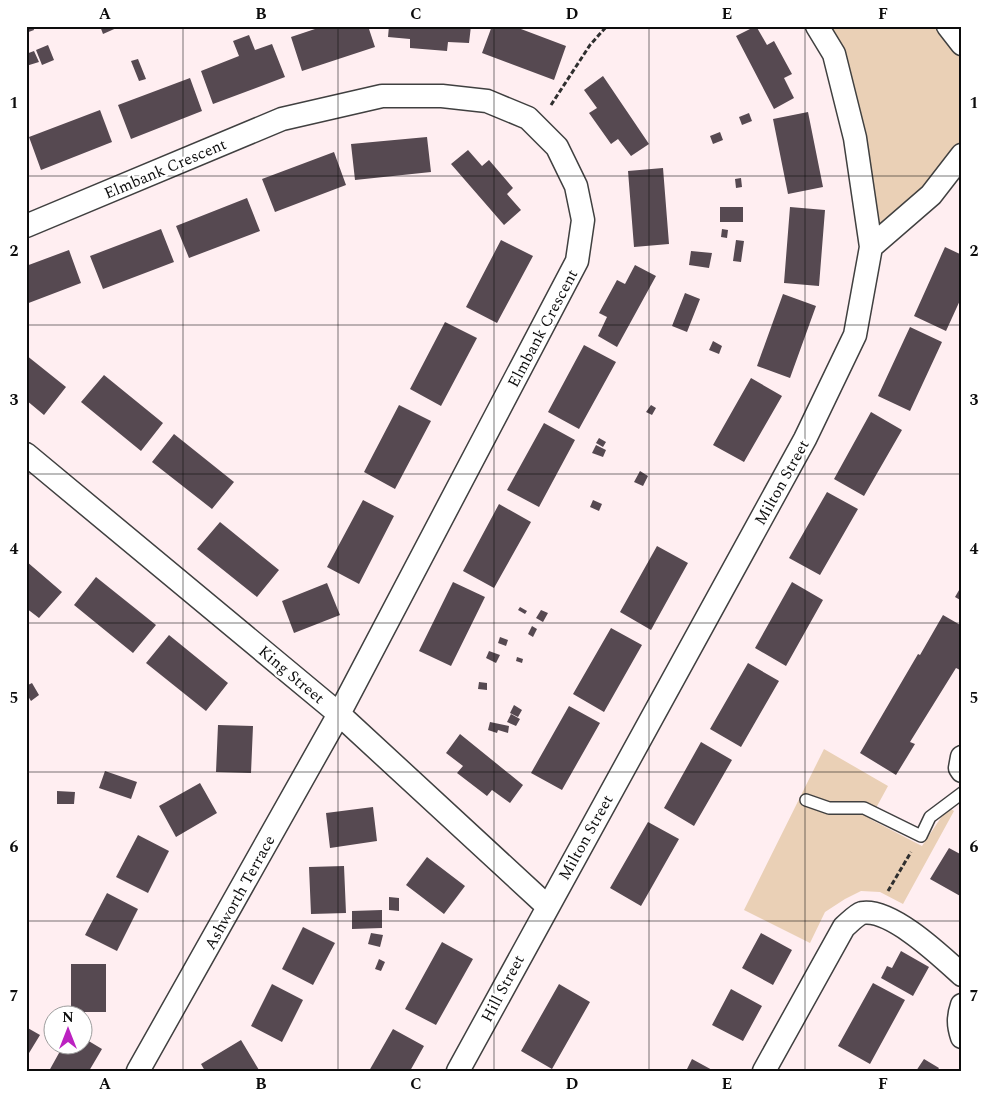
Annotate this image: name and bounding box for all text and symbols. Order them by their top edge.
text: A [99,2,112,26]
text: B [255,2,267,26]
text: C [410,2,422,26]
text: D [566,2,579,26]
text: E [722,2,732,26]
text: F [878,2,888,26]
text: 1 [10,91,18,115]
text: 1 [970,91,978,115]
street label: Elmbank Crescent [100,132,231,206]
text: 2 [10,239,19,263]
text: 2 [970,239,979,263]
street label: Elmbank Crescent [502,265,584,392]
text: 3 [10,388,19,412]
text: 3 [970,388,979,412]
street label: Milton Street [748,435,815,530]
text: 4 [10,537,19,561]
text: 4 [970,537,979,561]
street label: King Street [253,640,330,710]
text: 5 [10,686,18,710]
text: 5 [970,686,978,710]
street label: Milton Street [552,790,619,885]
street label: Ashworth Terrace [198,831,281,954]
text: 6 [10,835,19,859]
text: 6 [970,835,979,859]
street label: Hill Street [475,950,531,1026]
text: 7 [10,984,19,1008]
text: 7 [970,984,979,1008]
north arrow [42,1004,92,1054]
text: N [62,1007,74,1028]
text: A [99,1072,112,1096]
text: B [255,1072,267,1096]
text: C [410,1072,422,1096]
text: D [566,1072,579,1096]
text: E [722,1072,732,1096]
text: F [878,1072,888,1096]

